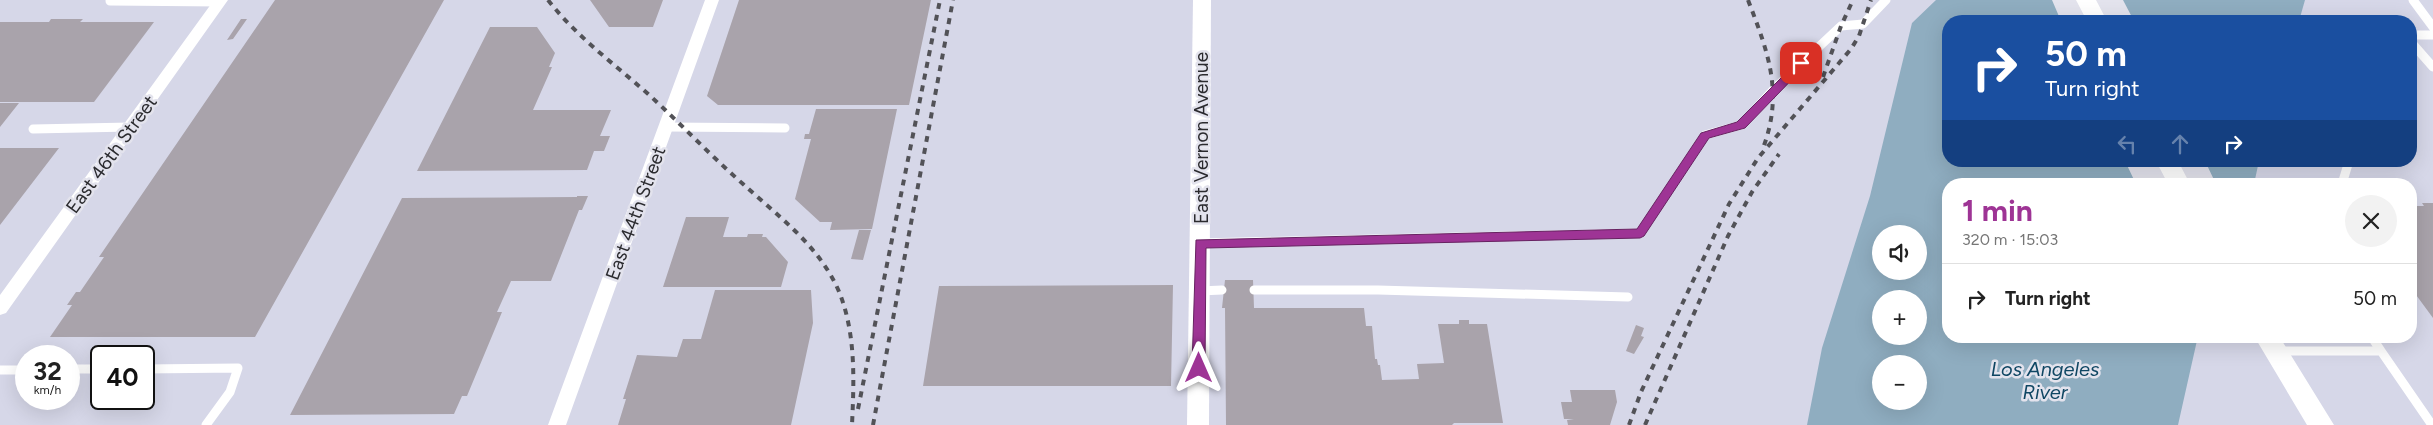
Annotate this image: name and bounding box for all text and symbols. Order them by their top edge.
text: 50 m [2045,33,2127,75]
icon: right [1962,35,2027,100]
pin [1780,42,1822,84]
icon: arrive [1787,49,1815,77]
street label: East Vernon Avenue [1190,52,1213,224]
text: Turn right [2045,75,2140,102]
street label: East 46th Street [61,91,162,218]
icon: left [2113,130,2141,158]
icon: ahead [2166,130,2194,158]
icon: right [2219,130,2247,158]
street label: East 44th Street [601,143,670,283]
text: 1 min [1962,192,2033,229]
button: close [2345,195,2397,247]
map controls [1872,225,1927,410]
button: sound [1872,225,1927,280]
text: 320 m · 15:03 [1962,230,2058,249]
icon: right [1962,285,1990,313]
text: Turn right [2005,287,2091,310]
text: 50 m [2353,287,2397,310]
button: + [1872,290,1927,345]
position arrow [1172,341,1224,393]
speed limit sign: 40 [90,345,155,410]
button: − [1872,355,1927,410]
text: 32 [33,356,62,386]
water label: Los Angeles River [1991,357,2100,404]
text: km/h [34,383,61,397]

